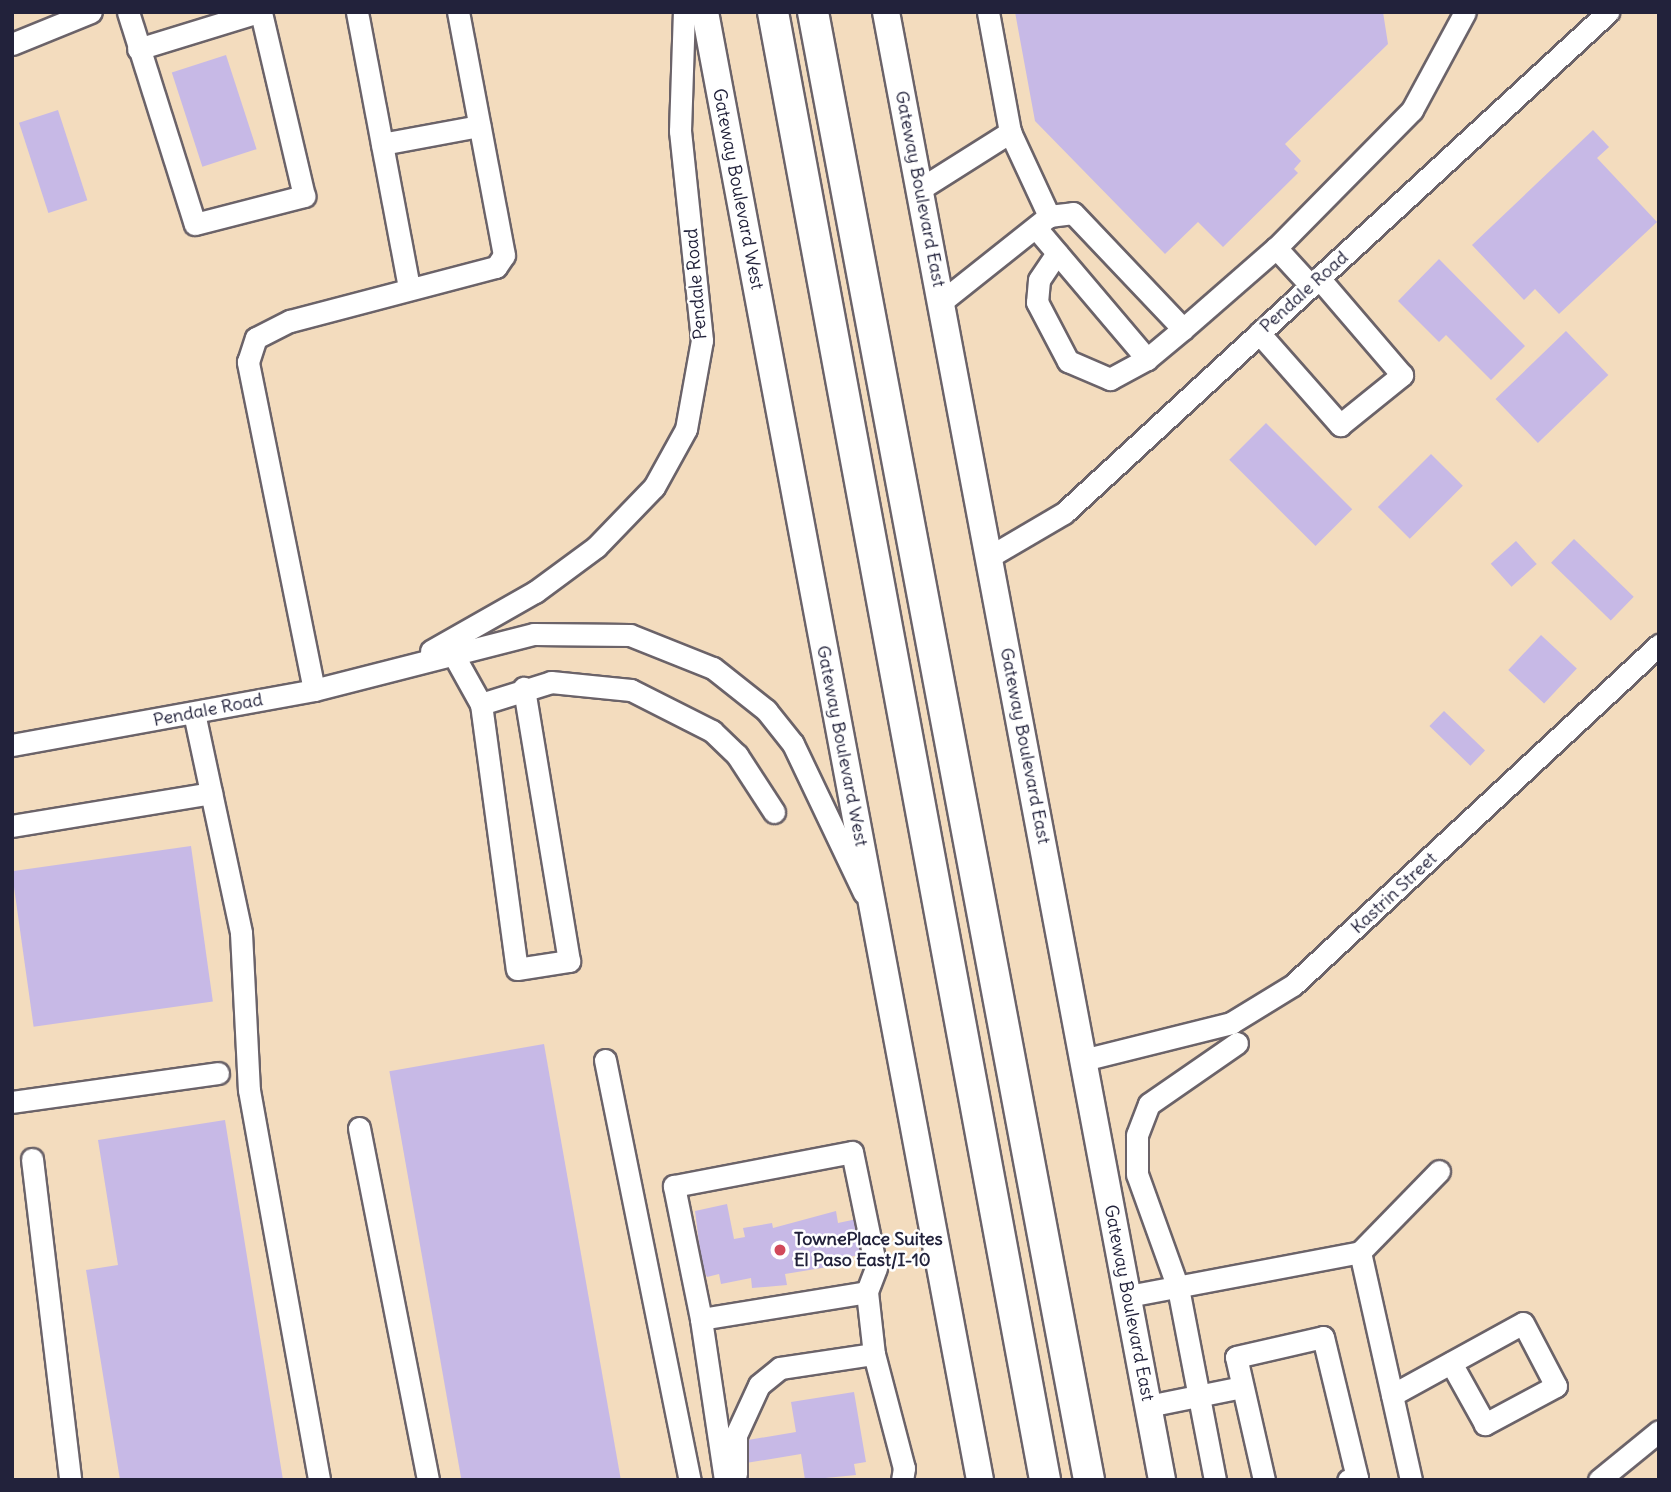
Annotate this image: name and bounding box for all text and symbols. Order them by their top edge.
street label: Gateway Boulevard West [708,87,768,291]
street label: Gateway Boulevard East [890,89,950,289]
street label: Pendale Road [680,228,712,340]
street label: Pendale Road [1255,247,1353,337]
street label: Gateway Boulevard West [812,644,872,848]
street label: Gateway Boulevard East [995,646,1055,846]
street label: Pendale Road [151,689,265,731]
street label: Kastrin Street [1347,848,1441,938]
street label: Gateway Boulevard East [1099,1203,1159,1403]
place label: TownePlace Suites El Paso East/I-10 [794,1229,943,1272]
marker: TownePlace Suites El Paso East/I-10 [772,1242,788,1258]

